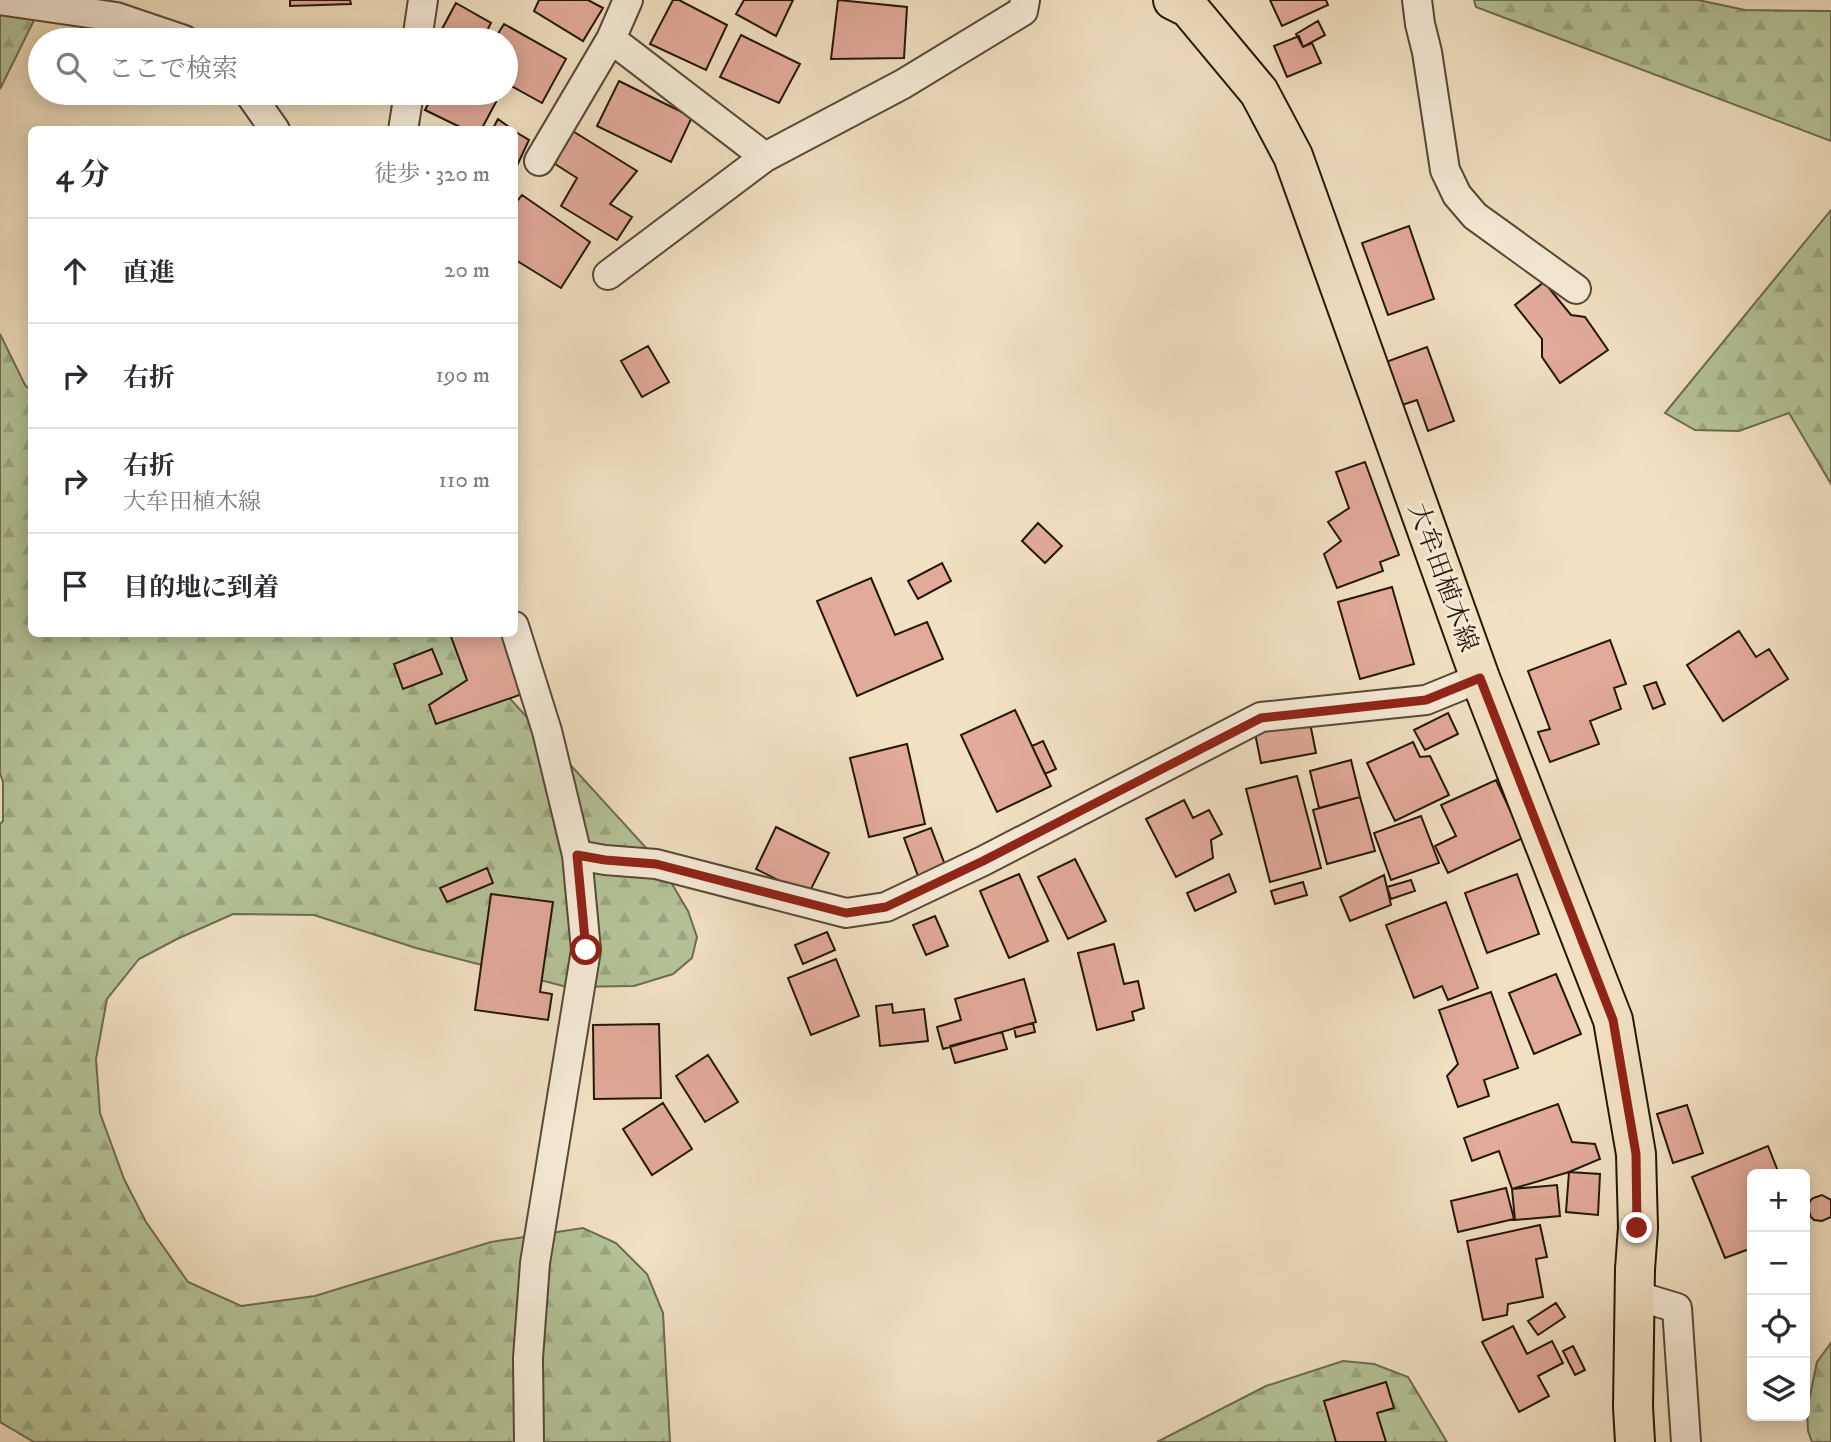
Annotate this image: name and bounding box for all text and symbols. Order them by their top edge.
search box [28,28,518,105]
icon: search [52,48,90,86]
text: ここで検索 [108,53,238,86]
text: 4 分 [56,157,110,194]
text: 徒歩 · 320 m [374,160,490,189]
icon: ahead [56,252,94,290]
text: 20 m [444,256,490,285]
text: 直進 [123,257,175,290]
icon: right [56,357,94,395]
text: 190 m [436,361,490,390]
text: 右折 [123,362,175,395]
text: 右折 [123,450,175,483]
icon: right [56,462,94,500]
text: 110 m [439,466,490,495]
text: 大牟田植木線 [123,488,261,517]
street label: 大牟田植木線 [1400,499,1485,656]
icon: arrive [56,567,94,605]
text: 目的地に到着 [123,572,279,605]
route start [570,934,601,965]
map controls [1747,1169,1810,1421]
button: + [1747,1169,1810,1232]
route end [1621,1212,1652,1243]
button: − [1747,1232,1810,1295]
button: locate [1747,1295,1810,1358]
button: layers [1747,1358,1810,1421]

